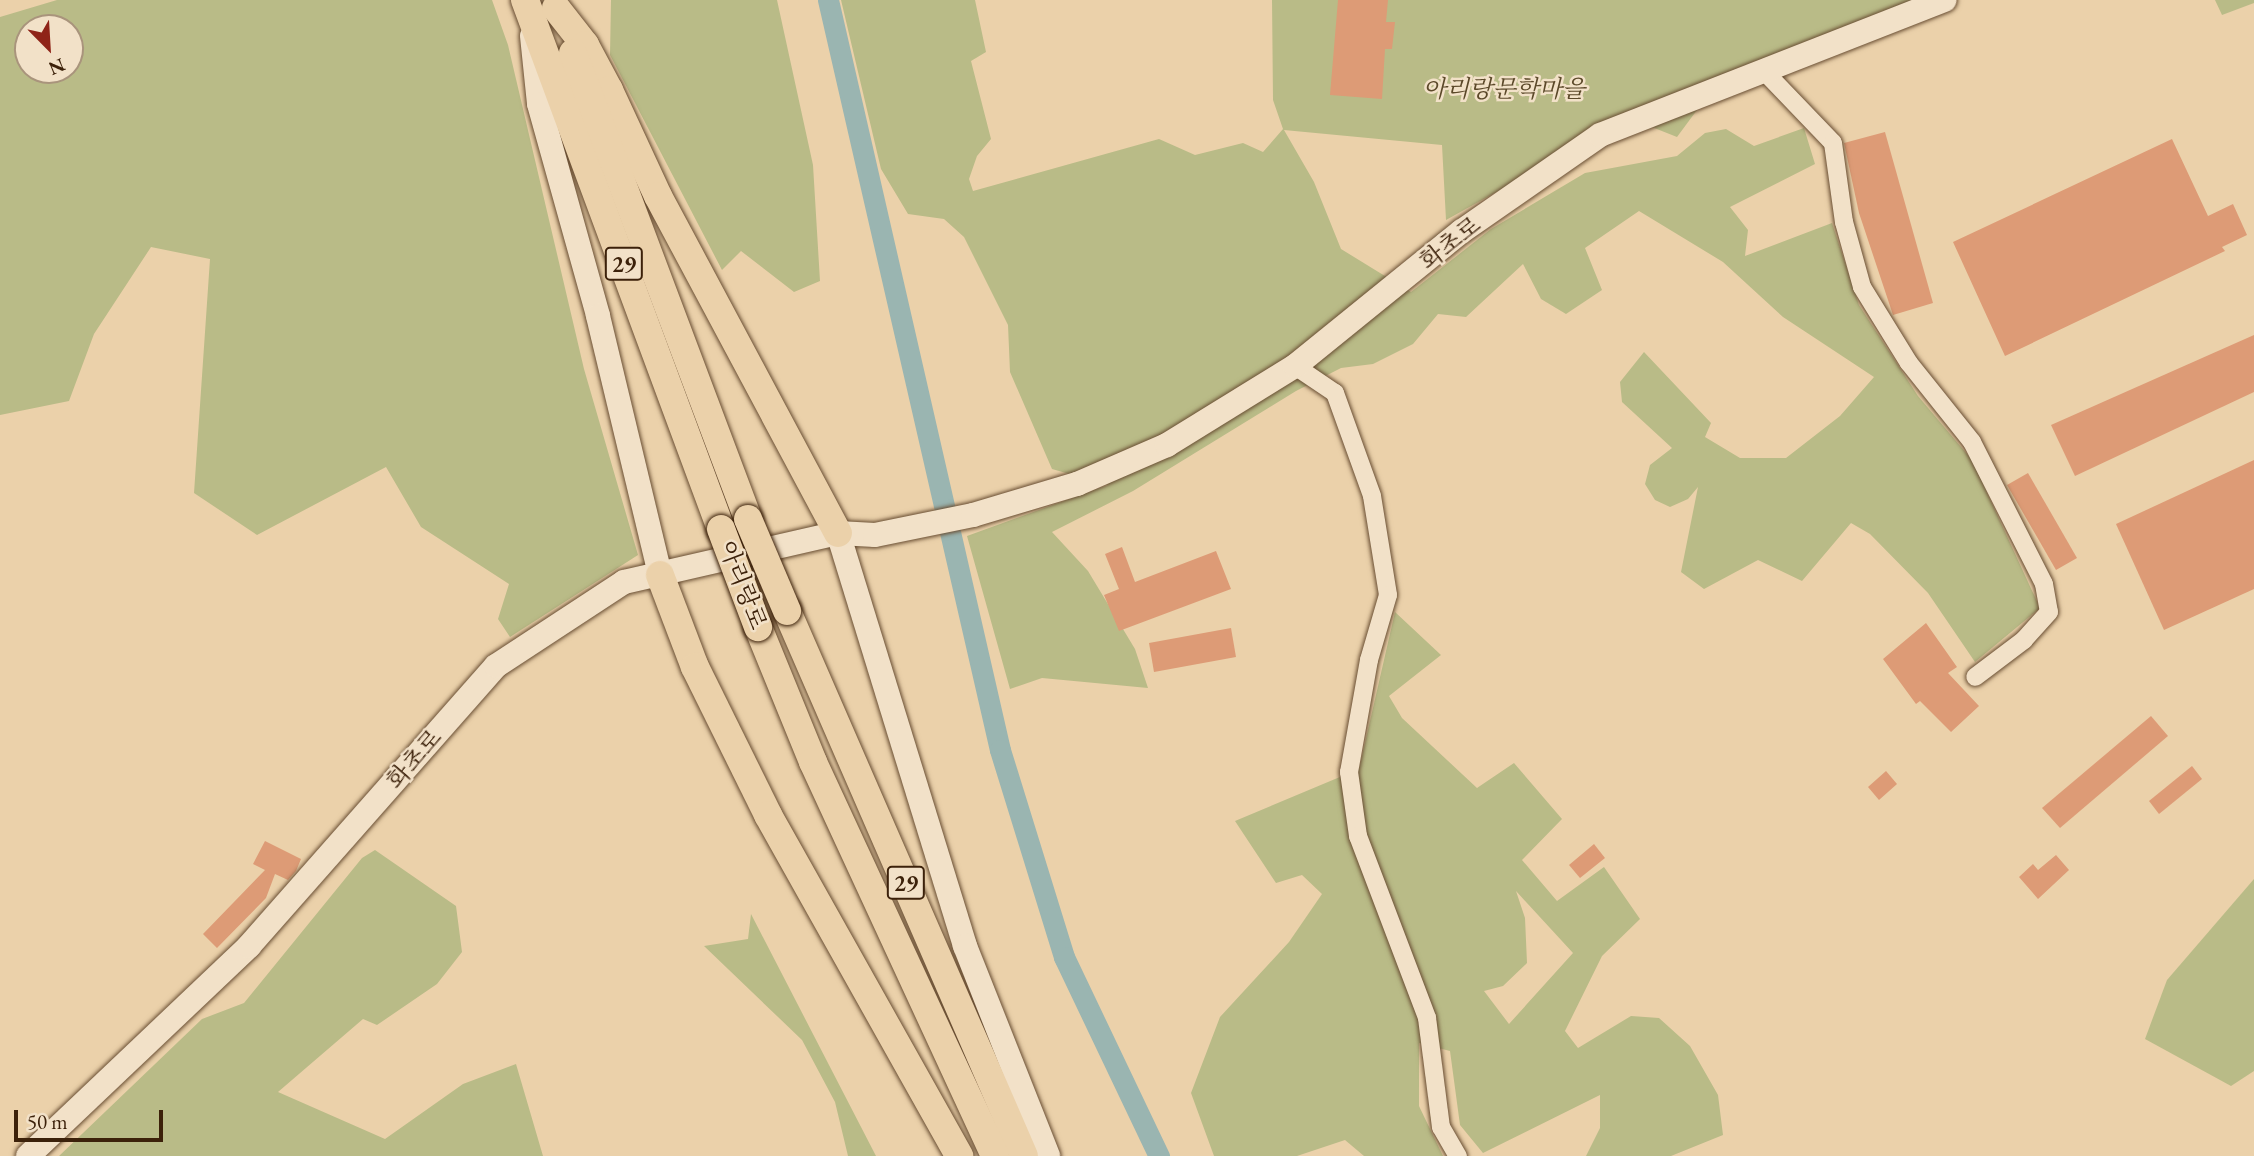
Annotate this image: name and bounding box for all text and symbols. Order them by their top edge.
north arrow [14,14,84,84]
text: N [45,52,69,81]
park label: 아리랑문학마을 [1423,75,1585,103]
street label: 화초로 [1414,210,1486,276]
road number: 29 [605,244,643,284]
street label: 아리랑로 [713,537,773,633]
street label: 화초로 [380,723,448,795]
road number: 29 [887,863,925,902]
scale bar [18,1096,166,1140]
text: 50 m [27,1108,68,1135]

